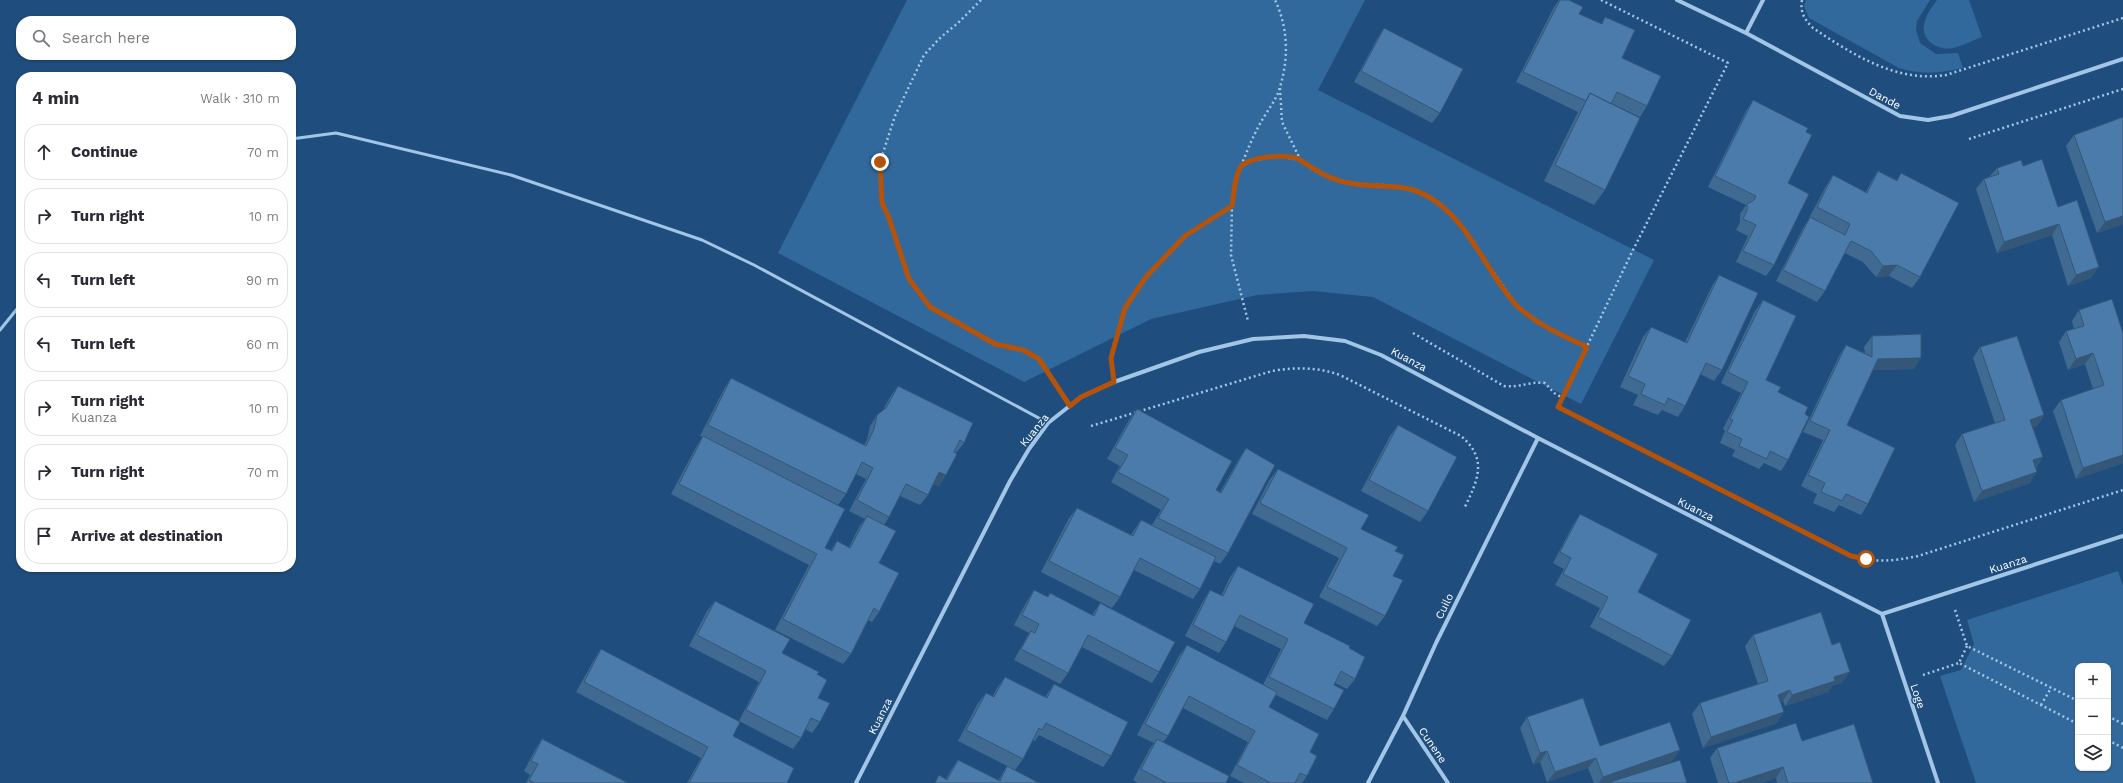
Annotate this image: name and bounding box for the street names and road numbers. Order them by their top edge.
street label: Dande [1867,85,1903,112]
street label: Kuanza [1389,345,1429,374]
street label: Kuanza [1017,411,1052,450]
street label: Kuanza [1676,495,1716,524]
street label: Kuanza [1988,552,2029,577]
street label: Cuilo [1433,591,1456,621]
street label: Loge [1907,682,1928,710]
street label: Kuanza [866,696,895,736]
street label: Cunene [1416,725,1449,766]

